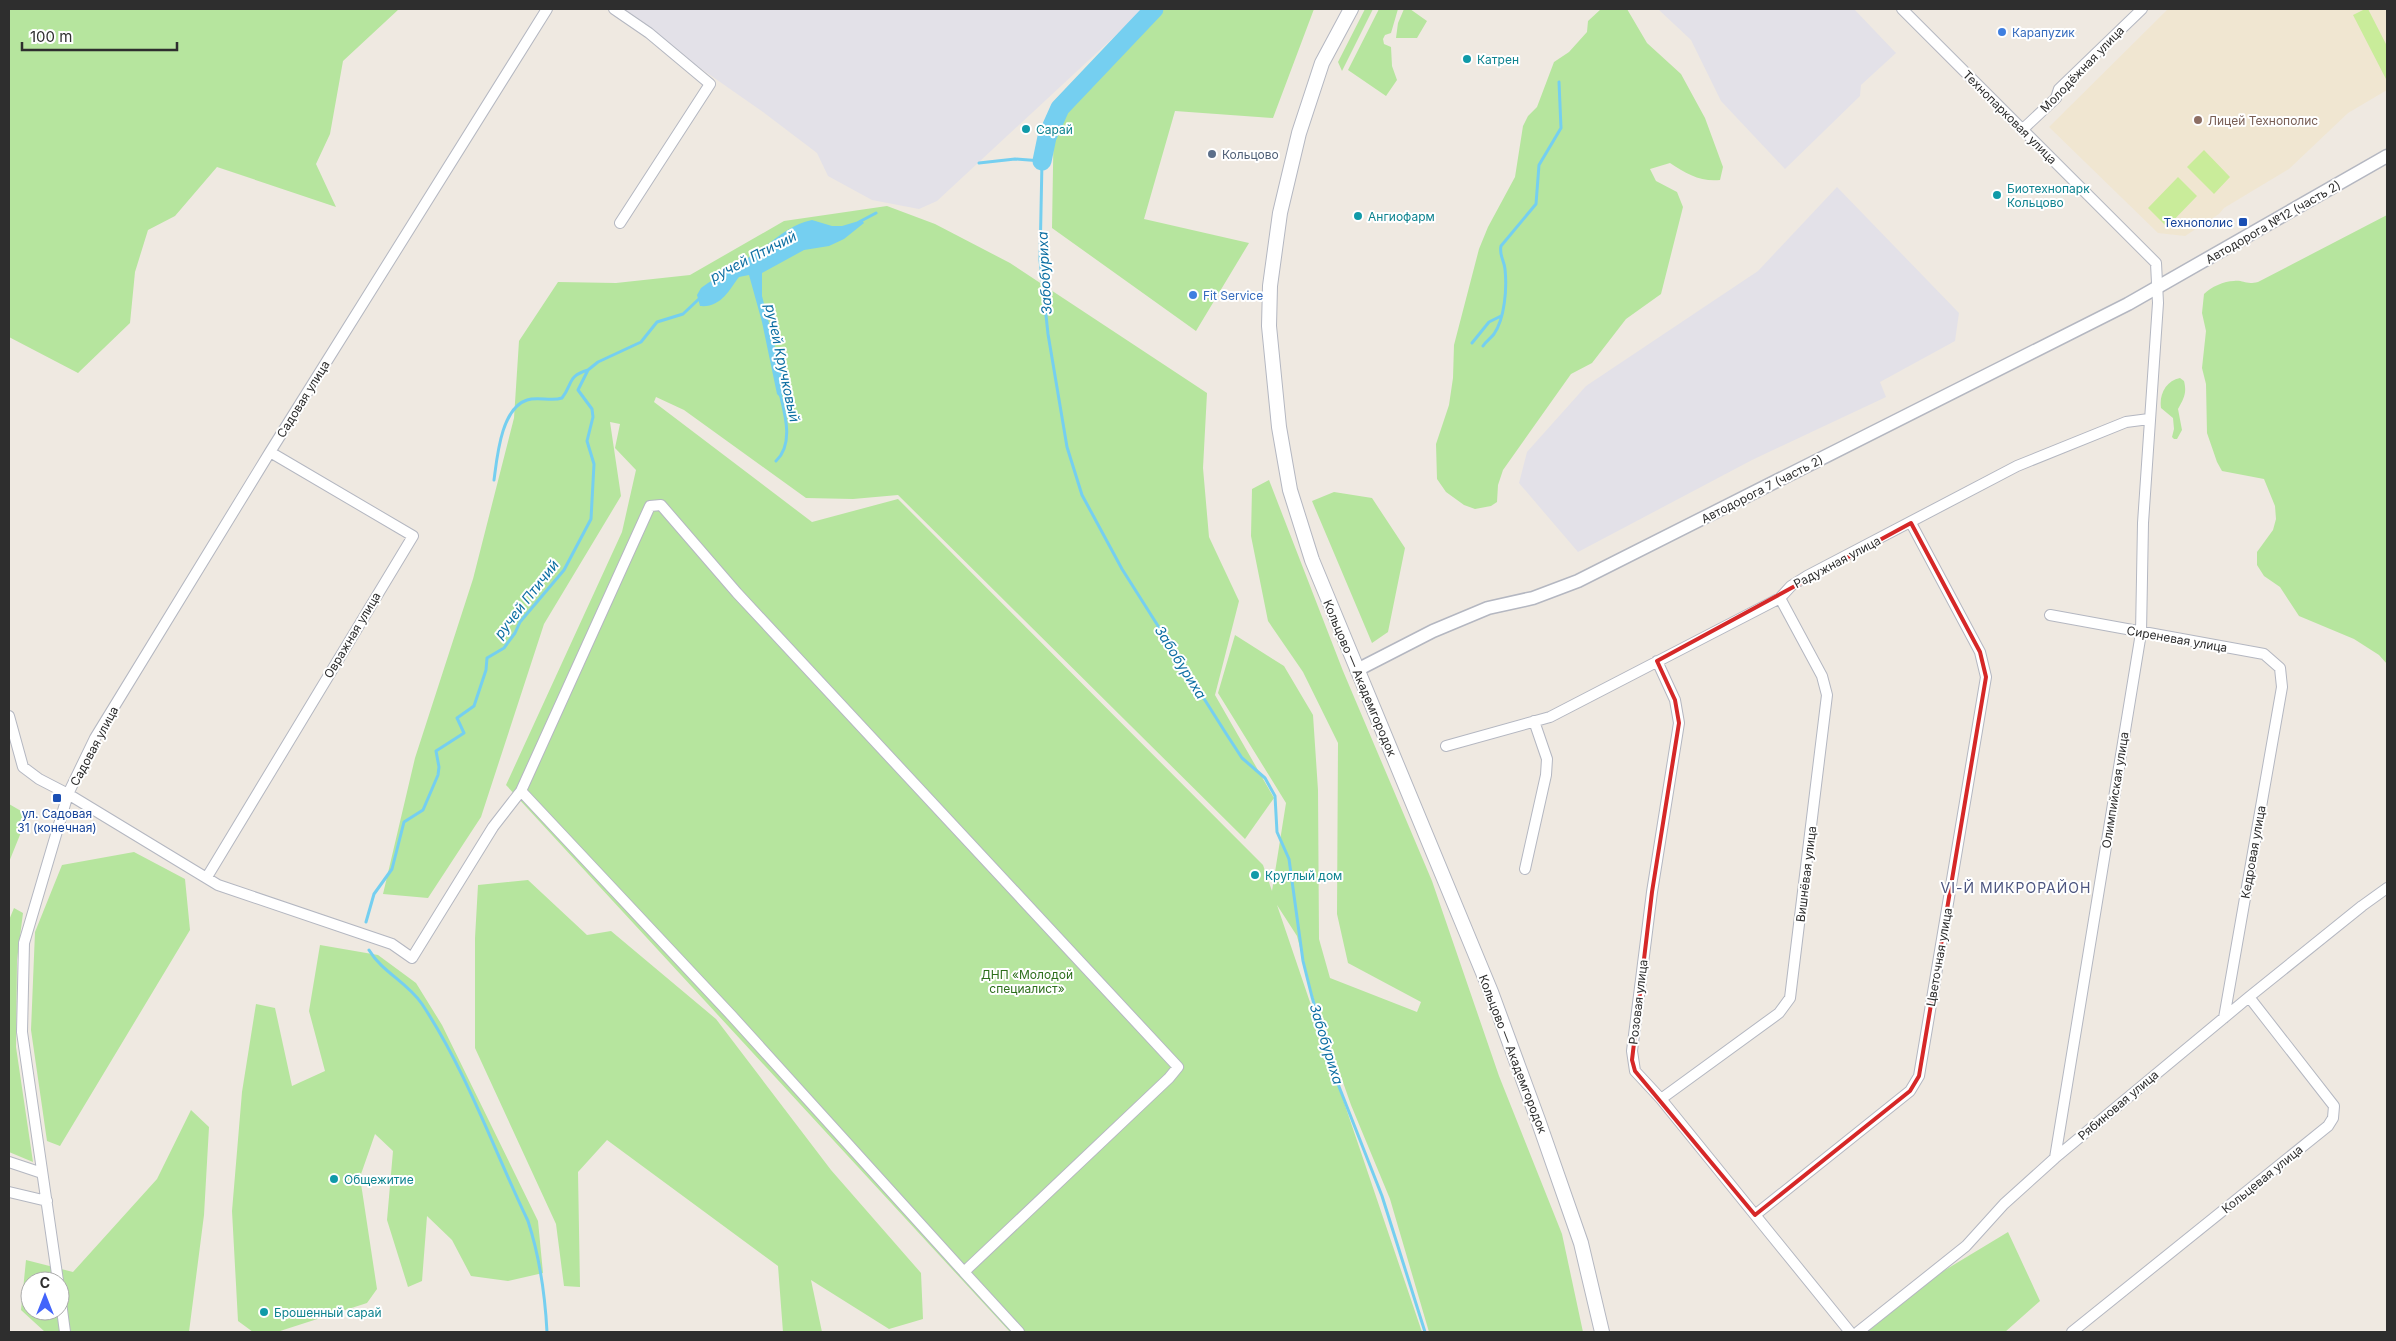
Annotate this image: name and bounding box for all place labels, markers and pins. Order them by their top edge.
place label: Карапуzик [2012,25,2075,40]
marker: Карапуzик [1996,26,2008,38]
place label: Катрен [1477,52,1519,67]
marker: Катрен [1461,53,1473,65]
place label: Лицей Технополис [2208,113,2318,128]
marker: Лицей Технополис [2192,114,2204,126]
place label: Сарай [1036,122,1073,137]
marker: Сарай [1020,123,1032,135]
place label: Кольцово [1222,147,1279,162]
marker: Кольцово [1206,148,1218,160]
place label: Биотехнопарк Кольцово [2007,181,2090,210]
marker: Биотехнопарк Кольцово [1991,189,2003,201]
place label: Ангиофарм [1368,209,1435,224]
marker: Ангиофарм [1352,210,1364,222]
place label: Технополис [2164,215,2233,230]
marker: Технополис [2237,216,2249,228]
place label: Fit Service [1203,288,1263,303]
marker: Fit Service [1187,289,1199,301]
marker: ул. Садовая 31 (конечная) [51,792,63,804]
place label: ул. Садовая 31 (конечная) [17,806,97,835]
place label: Круглый дом [1265,868,1342,883]
marker: Круглый дом [1249,869,1261,881]
place label: Общежитие [344,1172,414,1187]
marker: Общежитие [328,1173,340,1185]
place label: Брошенный сарай [274,1305,382,1320]
marker: Брошенный сарай [258,1306,270,1318]

